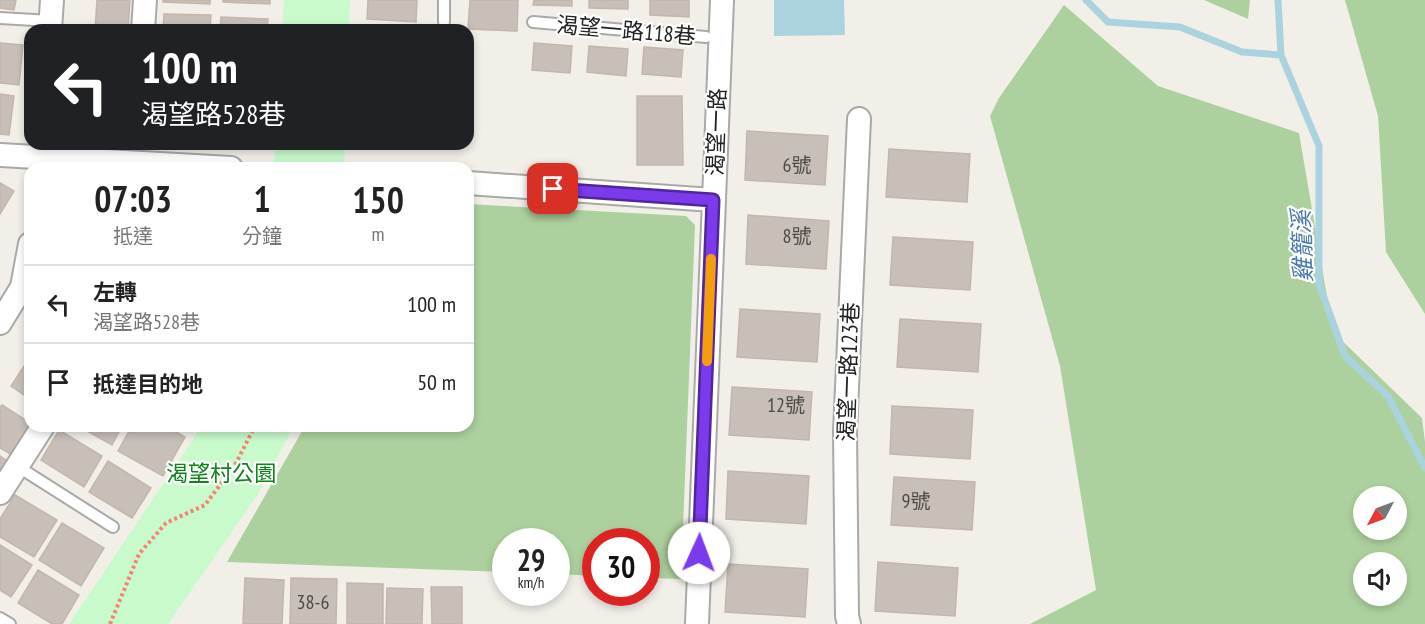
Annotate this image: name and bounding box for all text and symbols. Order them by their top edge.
street label: 渴望一路118巷 [555,10,697,50]
text: 100 m [141,40,238,95]
icon: left [42,48,120,126]
street label: 渴望一路 [700,88,732,176]
text: 渴望路528巷 [141,97,285,131]
house number: 6號 [783,152,812,178]
pin [527,163,578,214]
icon: arrive [536,172,569,205]
text: 07:03 [94,175,172,222]
text: 1 [254,175,271,222]
text: 150 [352,176,404,223]
water label: 雞籠溪 [1285,206,1319,283]
text: m [372,221,385,247]
text: 抵達 [113,223,153,249]
text: 分鐘 [242,223,282,249]
house number: 8號 [783,223,812,249]
text: 左轉 [93,278,137,306]
icon: left [42,288,75,321]
text: 100 m [407,290,456,318]
street label: 渴望一路123巷 [832,302,864,442]
text: 渴望路528巷 [93,309,200,335]
icon: arrive [42,366,75,399]
text: 50 m [417,368,456,396]
text: 抵達目的地 [93,370,203,398]
house number: 12號 [767,392,805,418]
park label: 渴望村公園 [166,459,276,487]
north arrow [1353,486,1407,540]
map controls [1353,486,1407,606]
house number: 9號 [902,488,931,514]
position arrow [667,521,731,585]
speed limit sign: 30 [582,528,660,606]
text: 29 [517,540,545,579]
button: sound [1353,552,1407,606]
text: km/h [518,573,544,592]
house number: 38-6 [297,589,329,615]

